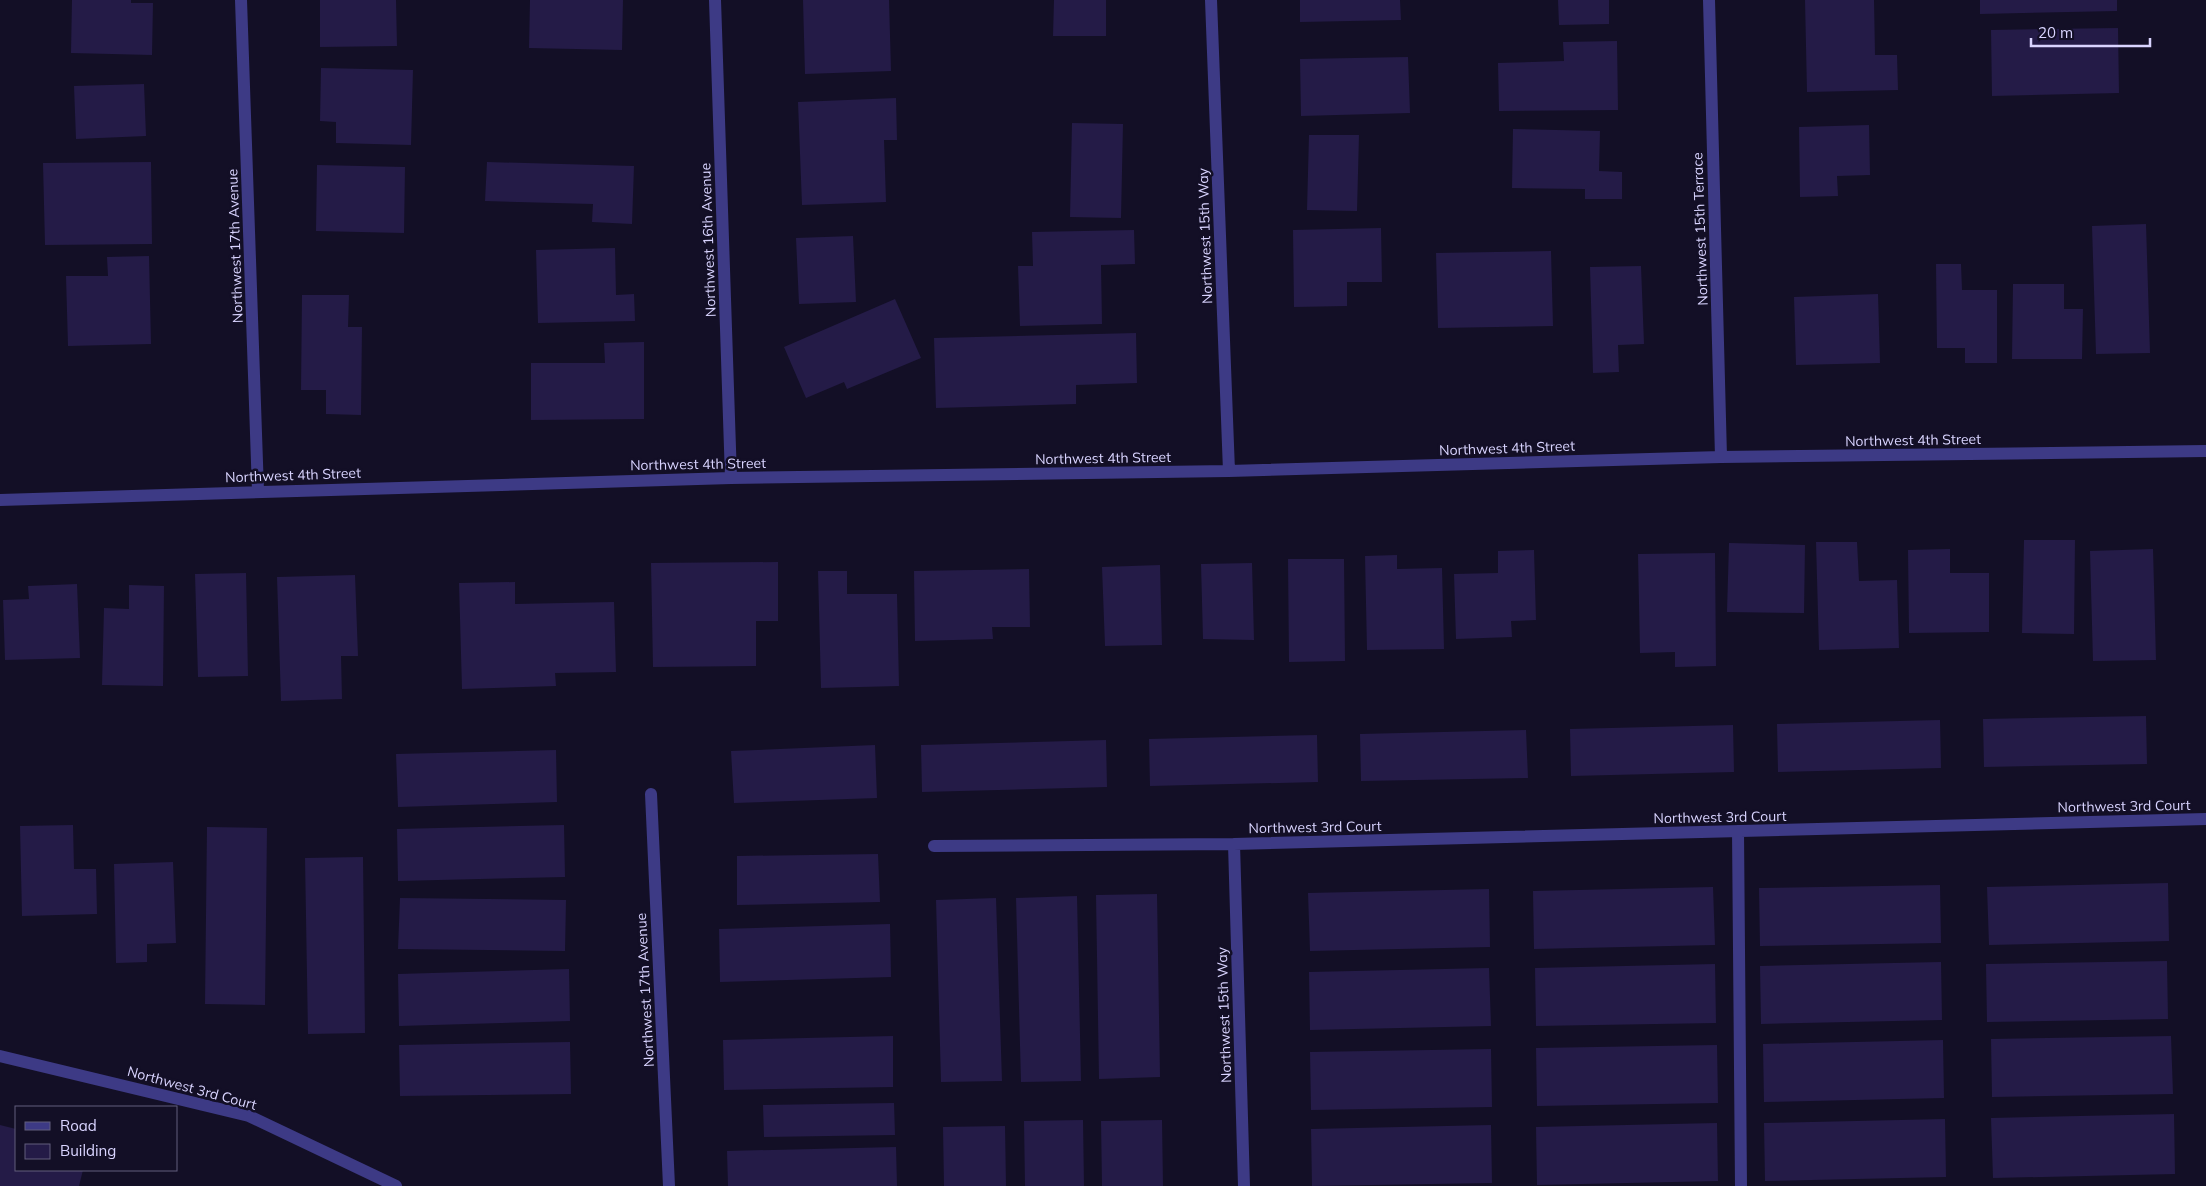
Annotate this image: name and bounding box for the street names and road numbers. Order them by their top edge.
street label: Northwest 15th Terrace [1688,152,1712,306]
street label: Northwest 16th Avenue [696,163,720,317]
street label: Northwest 15th Way [1194,167,1216,304]
street label: Northwest 17th Avenue [223,169,247,323]
street label: Northwest 4th Street [1845,430,1981,450]
street label: Northwest 4th Street [1439,437,1575,459]
street label: Northwest 4th Street [1035,448,1171,468]
street label: Northwest 4th Street [630,454,766,474]
street label: Northwest 4th Street [225,464,361,486]
street label: Northwest 3rd Court [2057,796,2191,816]
street label: Northwest 3rd Court [1653,807,1787,827]
street label: Northwest 3rd Court [1248,817,1382,837]
street label: Northwest 17th Avenue [632,912,658,1068]
street label: Northwest 15th Way [1213,946,1235,1083]
street label: Northwest 3rd Court [125,1062,259,1114]

